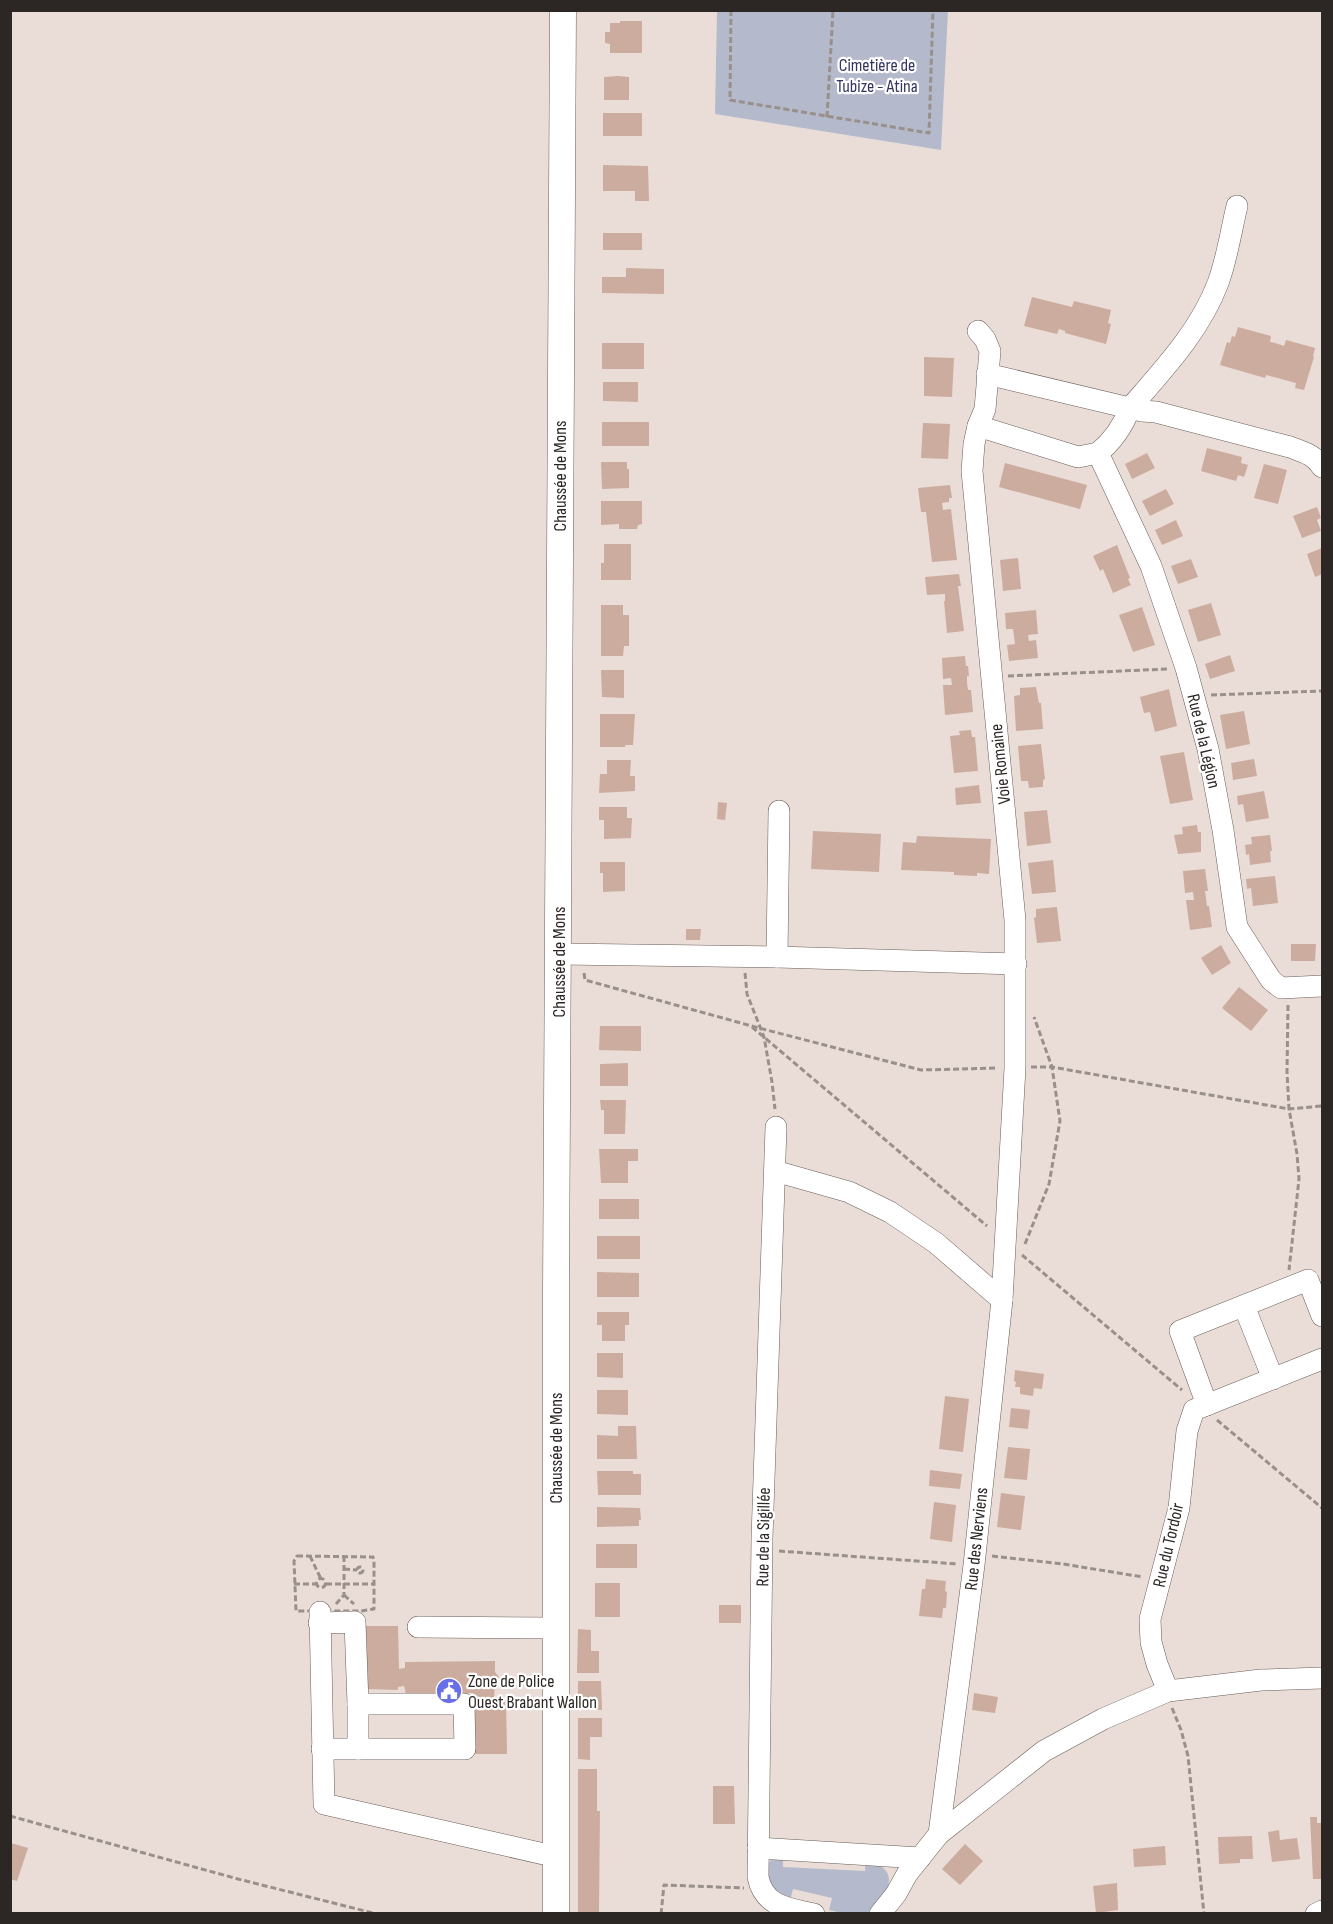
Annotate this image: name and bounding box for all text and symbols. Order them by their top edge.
park label: Cimetière de Tubize - Atina [836,55,918,97]
street label: Chaussée de Mons [550,421,571,531]
street label: Rue de la Légion [1182,692,1225,790]
street label: Voie Romaine [986,723,1015,805]
street label: Chaussée de Mons [549,907,570,1017]
street label: Chaussée de Mons [546,1393,567,1503]
street label: Rue de la Sigillée [752,1487,775,1587]
street label: Rue des Nerviens [961,1487,992,1592]
street label: Rue du Tordoir [1149,1501,1188,1589]
place label: Zone de Police Ouest Brabant Wallon [468,1671,597,1713]
public building icon: Zone de Police Ouest Brabant Wallon [434,1676,464,1706]

